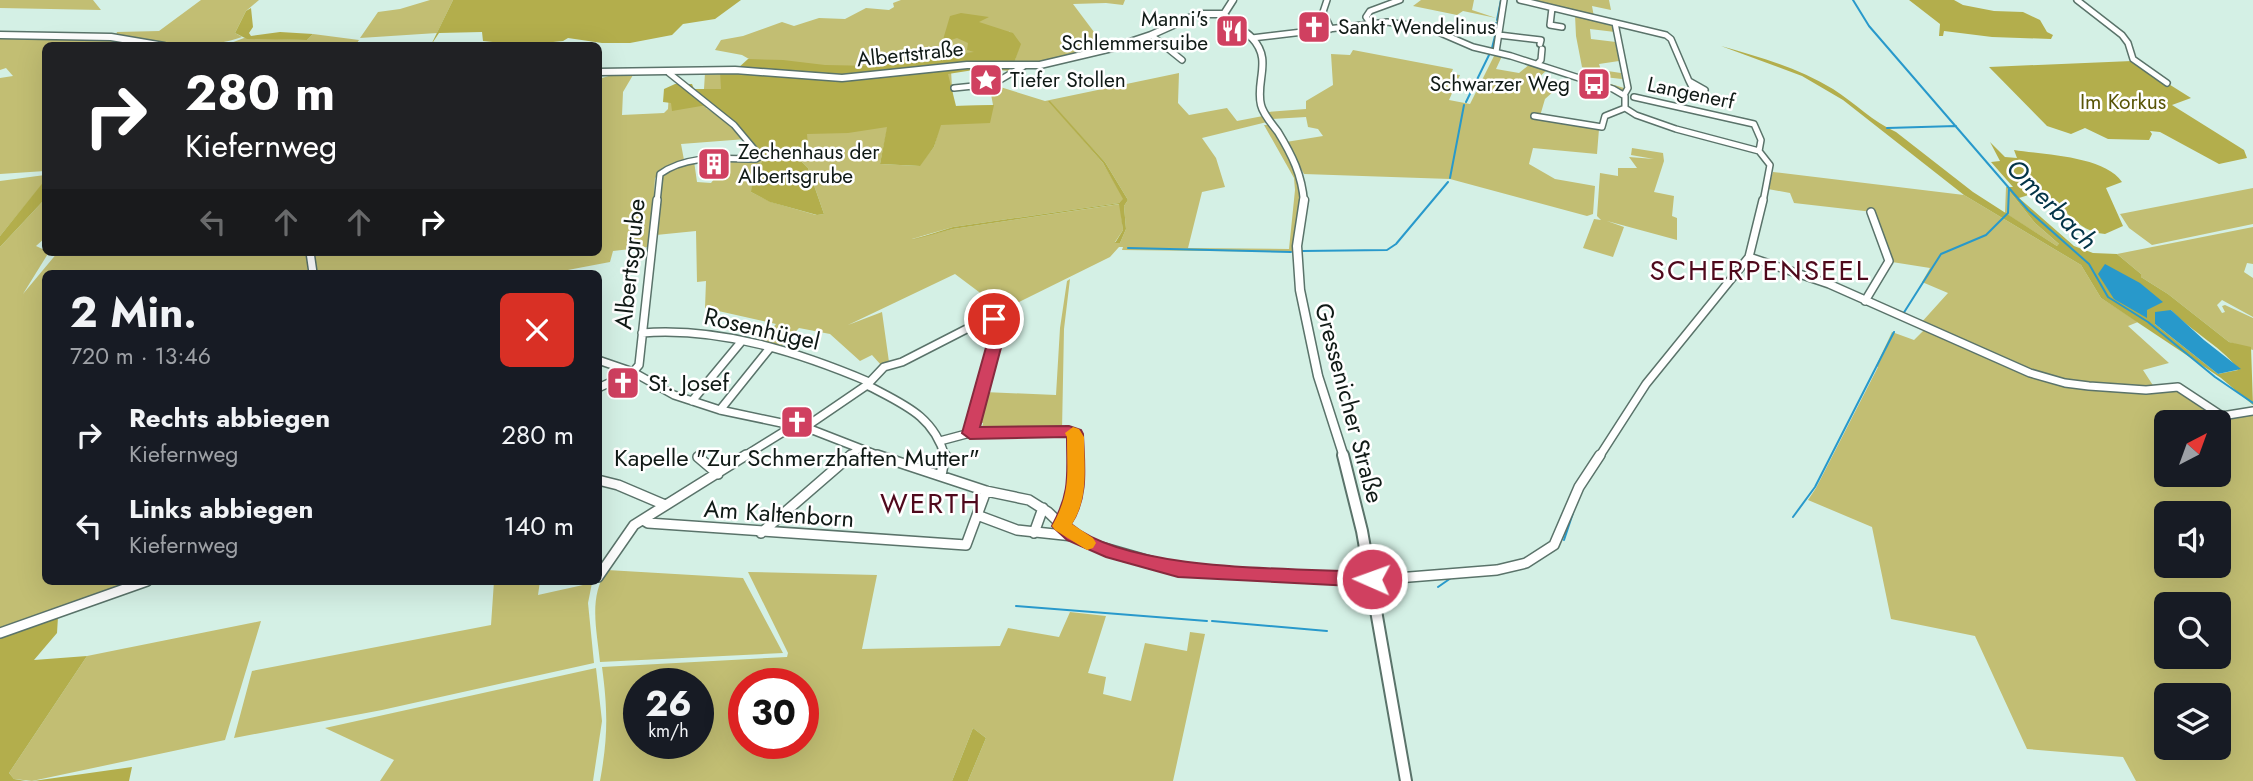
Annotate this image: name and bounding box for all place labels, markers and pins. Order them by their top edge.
place label: Manni's Schlemmersuibe [1061,4,1208,58]
church icon: Sankt Wendelinus [1295,8,1333,46]
restaurant icon: Manni's Schlemmersuibe [1213,12,1251,50]
place label: Sankt Wendelinus [1338,12,1496,42]
place icon: Tiefer Stollen [967,61,1005,99]
place label: Tiefer Stollen [1010,65,1126,95]
bus stop icon: Schwarzer Weg [1575,65,1613,103]
place label: Schwarzer Weg [1430,69,1570,99]
place label: Zechenhaus der Albertsgrube [738,137,880,191]
building icon: Zechenhaus der Albertsgrube [695,145,733,183]
pin [964,289,1024,349]
church icon: St. Josef [604,364,642,402]
place label: St. Josef [648,365,730,400]
church icon: Kapelle "Zur Schmerzhaften Mutter" [778,403,816,441]
place label: Kapelle "Zur Schmerzhaften Mutter" [614,440,980,475]

